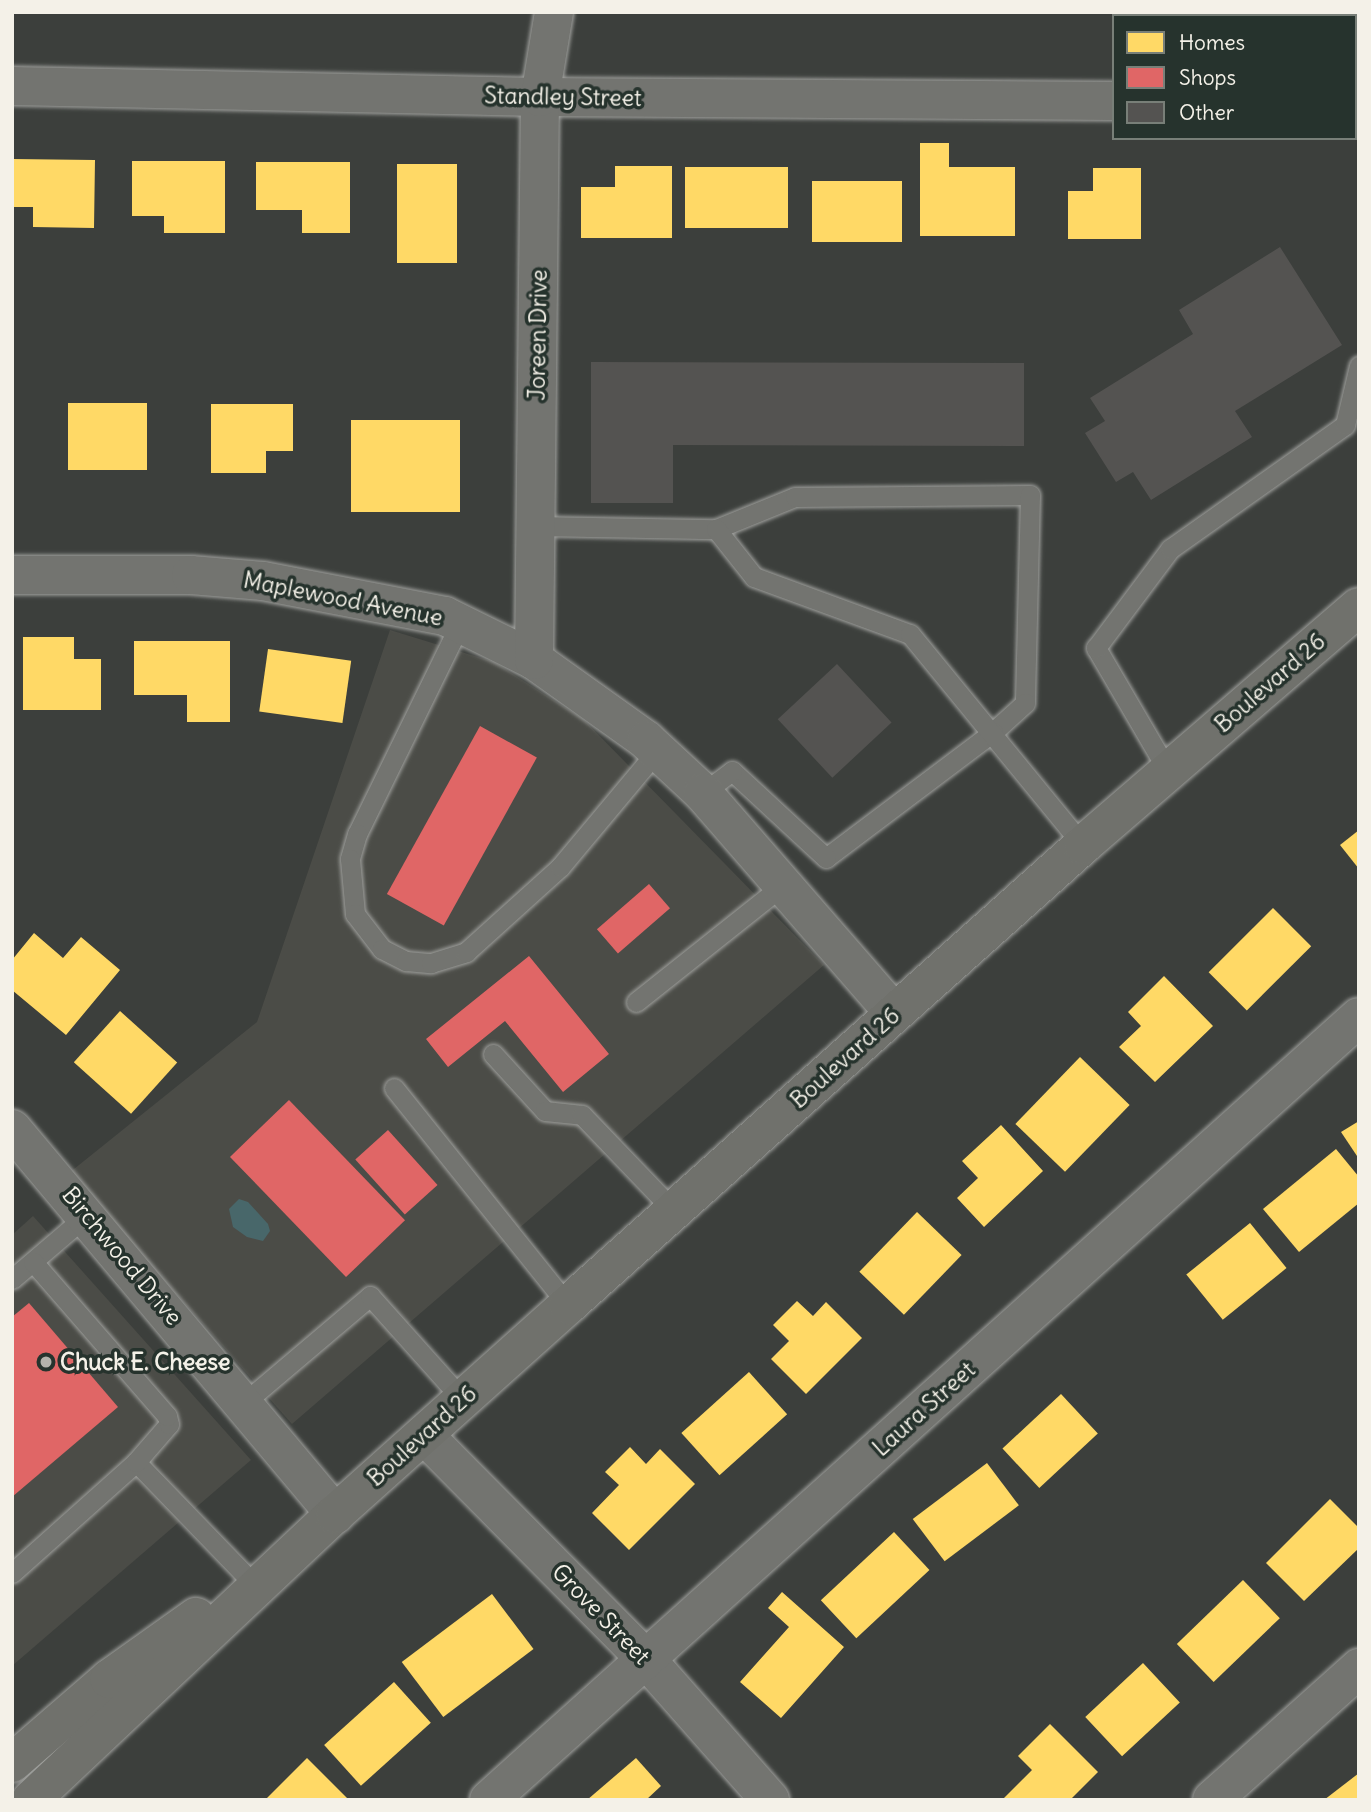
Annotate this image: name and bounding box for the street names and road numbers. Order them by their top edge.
street label: Standley Street [484,82,642,112]
street label: Joreen Drive [523,269,553,401]
street label: Maplewood Avenue [241,566,445,632]
street label: Boulevard 26 [1209,628,1331,738]
street label: Boulevard 26 [785,1002,905,1114]
street label: Birchwood Drive [56,1181,188,1331]
street label: Laura Street [867,1356,981,1462]
street label: Boulevard 26 [362,1380,482,1492]
street label: Grove Street [546,1558,656,1670]

